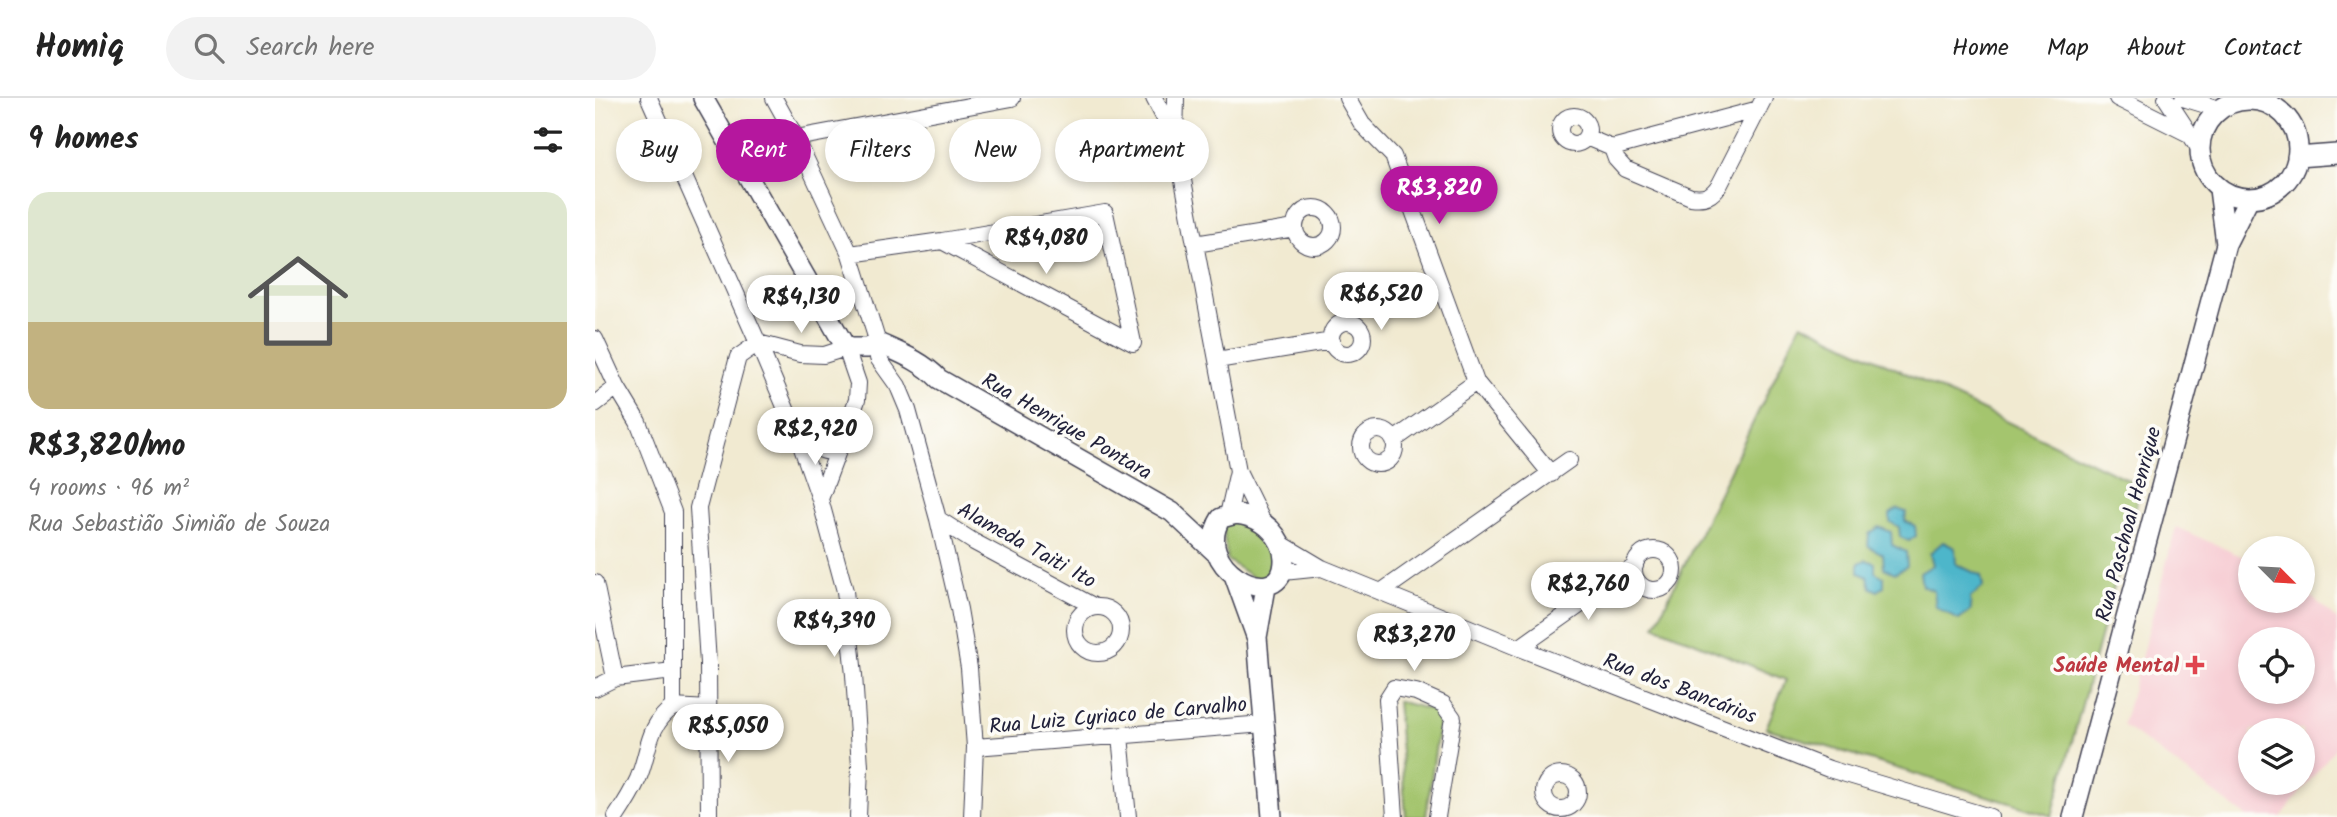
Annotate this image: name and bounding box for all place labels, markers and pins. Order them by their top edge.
pin: R$3,820 [1374,166,1504,226]
pin: R$4,080 [981,216,1111,276]
pin: R$6,520 [1316,272,1446,332]
pin: R$4,130 [736,275,866,335]
pin: R$2,920 [750,408,880,467]
pin: R$2,760 [1523,562,1653,622]
pin: R$4,390 [769,600,899,659]
pin: R$3,270 [1349,614,1479,673]
place label: Saúde Mental [2053,650,2179,683]
marker: Saúde Mental [2185,655,2205,675]
pin: R$5,050 [663,704,793,764]

